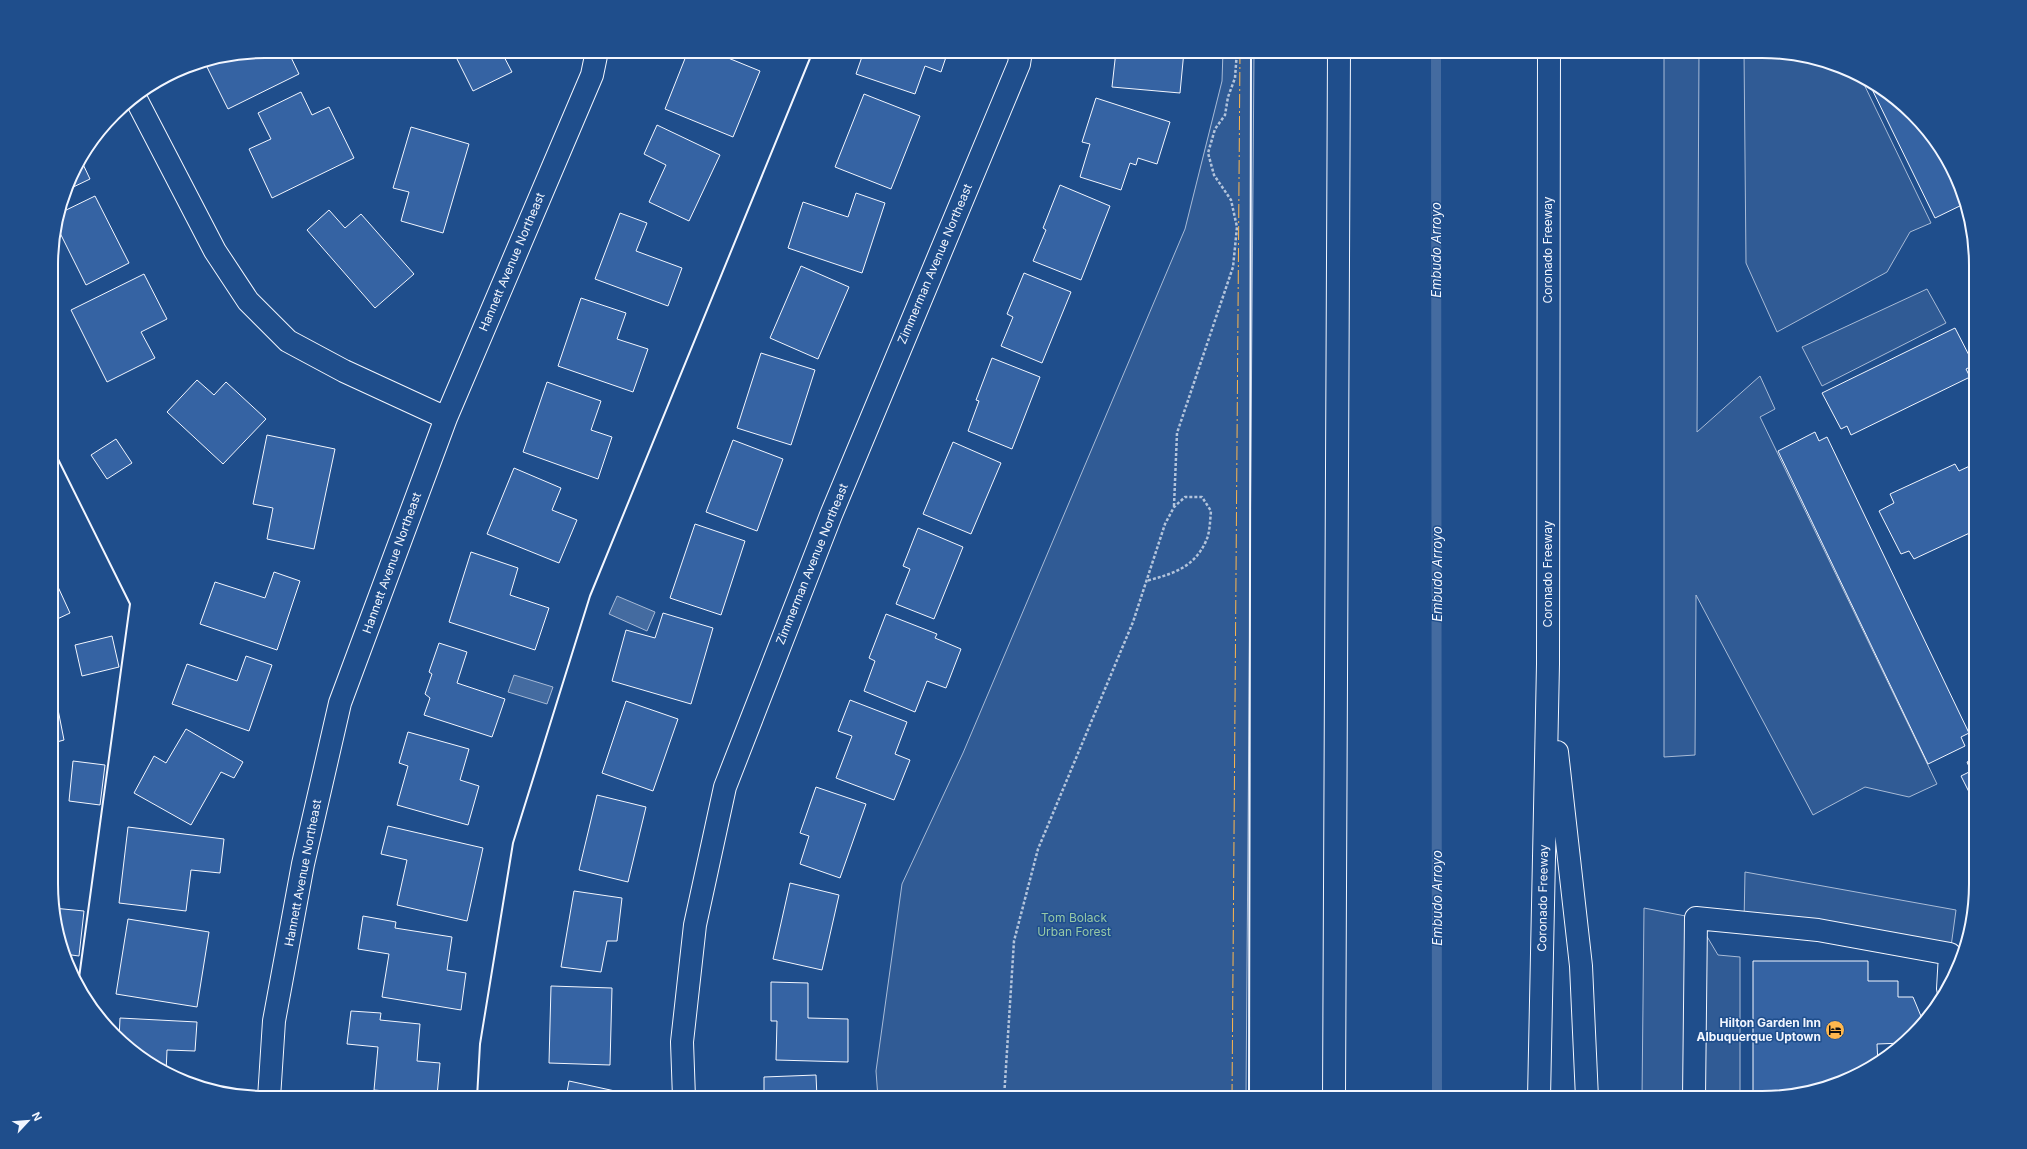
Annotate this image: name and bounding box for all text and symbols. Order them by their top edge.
street label: Zimmerman Avenue Northeast [894,181,975,346]
street label: Hannett Avenue Northeast [475,190,548,333]
street label: Coronado Freeway [1540,196,1555,304]
water label: Embudo Arroyo [1428,202,1444,298]
street label: Zimmerman Avenue Northeast [772,481,851,647]
street label: Hannett Avenue Northeast [359,490,424,636]
street label: Coronado Freeway [1540,520,1555,628]
water label: Embudo Arroyo [1429,526,1445,622]
street label: Hannett Avenue Northeast [281,798,324,948]
street label: Coronado Freeway [1534,844,1551,952]
water label: Embudo Arroyo [1429,850,1445,946]
park label: Tom Bolack Urban Forest [1037,910,1111,939]
place label: Hilton Garden Inn Albuquerque Uptown [1696,1015,1821,1044]
hotel icon: Hilton Garden Inn Albuquerque Uptown [1824,1019,1846,1041]
north arrow [8,1101,48,1141]
text: N [29,1110,45,1123]

